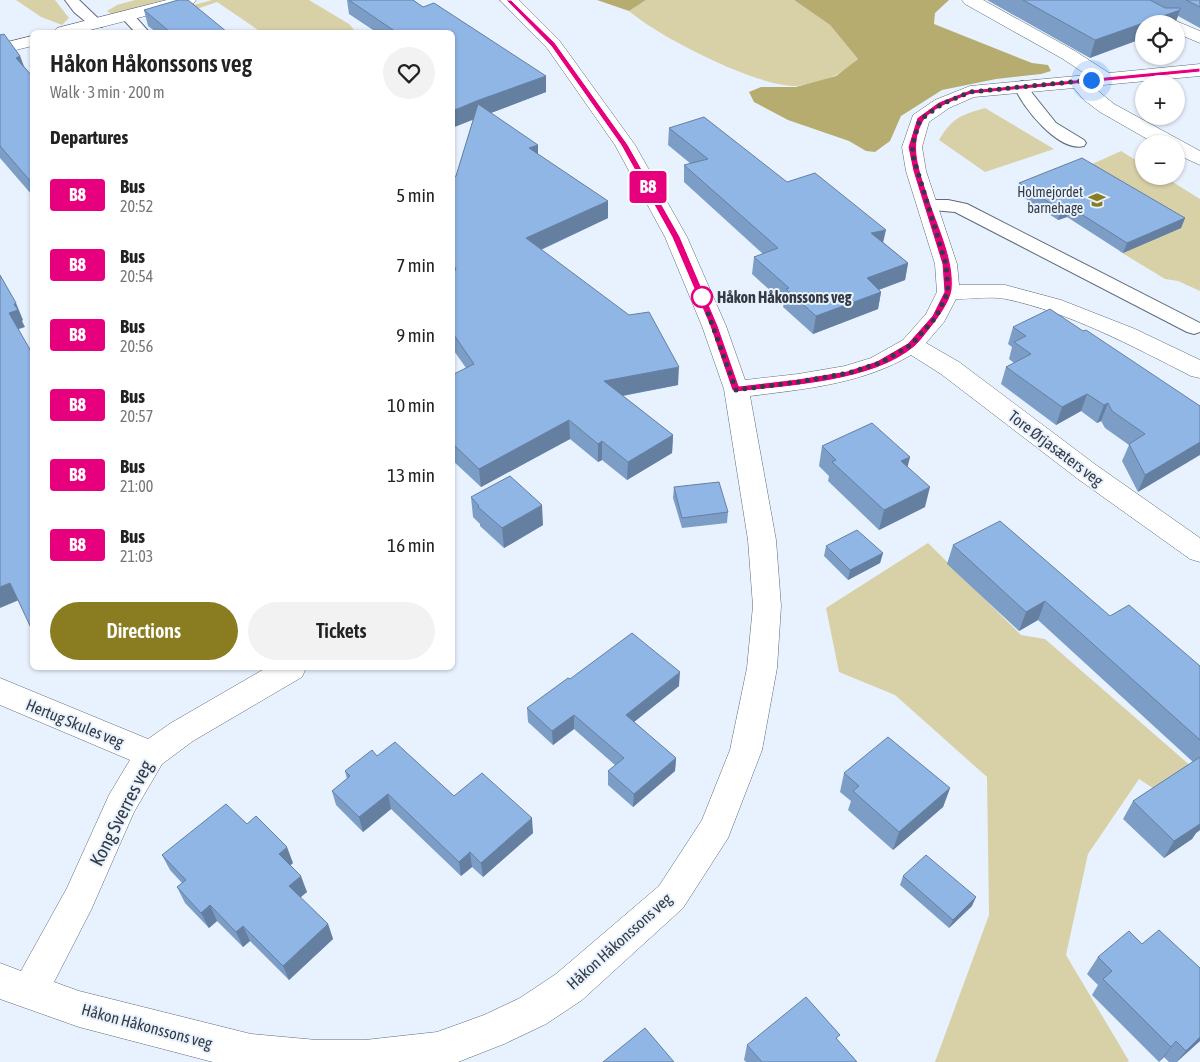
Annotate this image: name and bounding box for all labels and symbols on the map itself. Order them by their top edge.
your location [1079,68,1104,93]
line badge: B8 [626,171,670,203]
place label: Holmejordet barnehage [1017,184,1083,216]
school or university icon: Holmejordet barnehage [1087,190,1107,210]
marker: Håkon Håkonssons veg [691,286,713,308]
place label: Håkon Håkonssons veg [717,288,852,306]
street label: Tore Ørjasæters veg [1005,407,1107,490]
street label: Hertug Skules veg [23,695,127,752]
street label: Kong Sverres veg [85,756,157,869]
street label: Håkon Håkonssons veg [563,889,676,993]
street label: Håkon Håkonssons veg [79,1000,214,1053]

